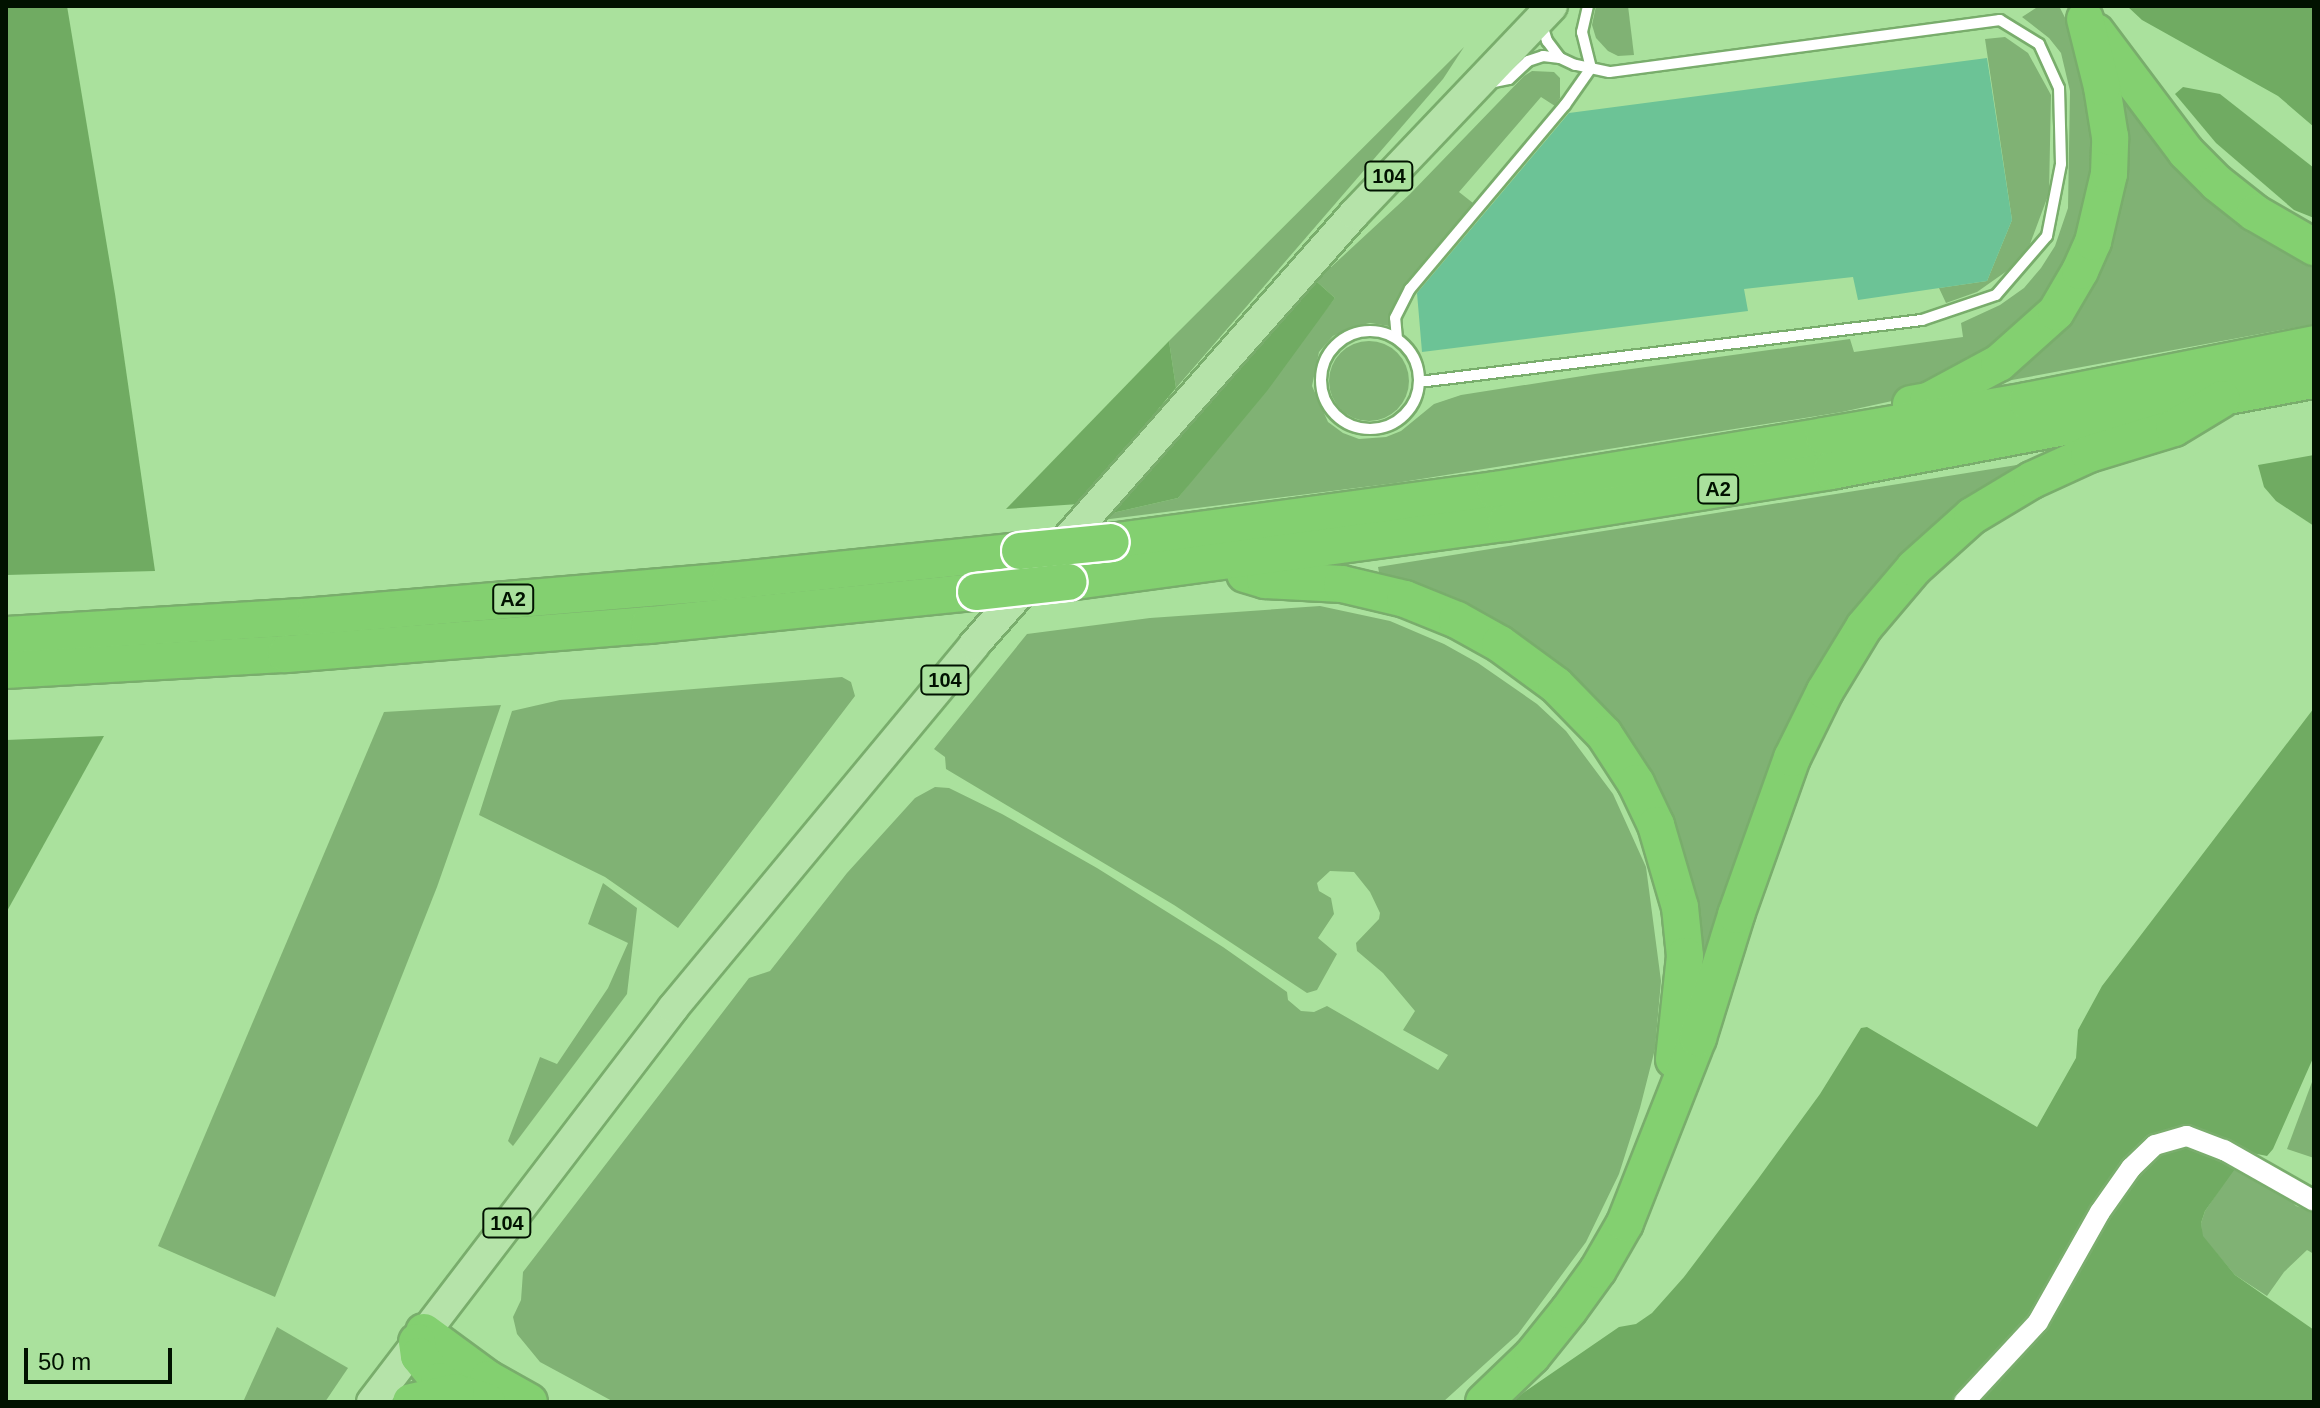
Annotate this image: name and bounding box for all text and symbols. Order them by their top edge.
road number: 104 [1363,160,1415,192]
road number: A2 [1696,473,1740,505]
road number: A2 [491,583,535,615]
road number: 104 [919,664,971,696]
road number: 104 [481,1207,533,1239]
scale bar [28,1332,176,1382]
text: 50 m [38,1348,91,1375]

